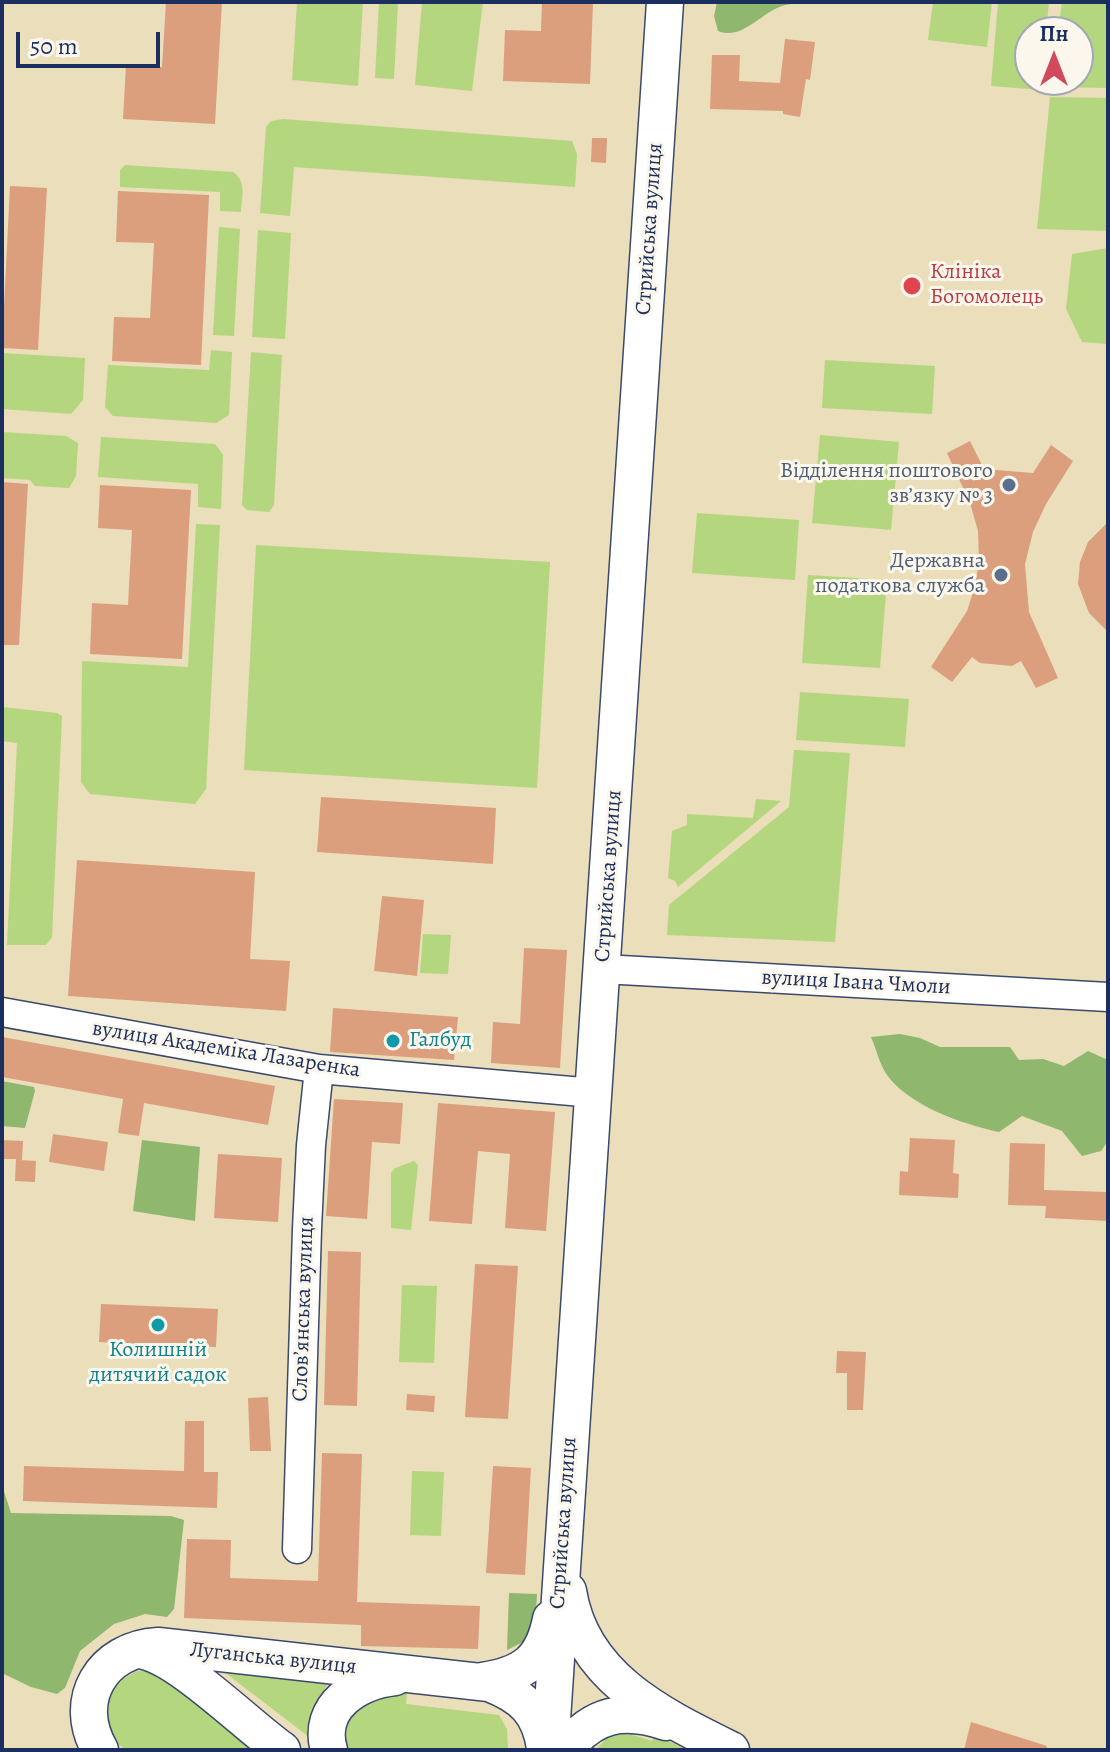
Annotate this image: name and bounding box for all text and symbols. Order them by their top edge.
scale bar [20,16,164,66]
north arrow [1014,16,1094,96]
text: Пн [1040,19,1068,49]
text: 50 m [30,30,78,62]
street label: Стрийська вулиця [631,142,669,316]
place label: Клініка Богомолець [930,260,1043,312]
marker: Клініка Богомолець [901,275,923,297]
place label: Відділення поштового зв’язку № 3 [780,459,993,510]
marker: Відділення поштового зв’язку № 3 [1000,476,1018,494]
place label: Державна податкова служба [815,549,985,600]
marker: Державна податкова служба [992,566,1010,584]
street label: Стрийська вулиця [590,789,628,963]
street label: вулиця Івана Чмоли [761,965,951,1001]
street label: вулиця Академіка Лазаренка [90,1016,362,1084]
place label: Галбуд [409,1028,472,1054]
marker: Галбуд [384,1032,402,1050]
street label: Словʼянська вулиця [288,1216,320,1402]
marker: Колишній дитячий садок [149,1316,167,1334]
place label: Колишній дитячий садок [89,1338,227,1390]
street label: Стрийська вулиця [545,1436,583,1610]
street label: Луганська вулиця [188,1637,358,1681]

